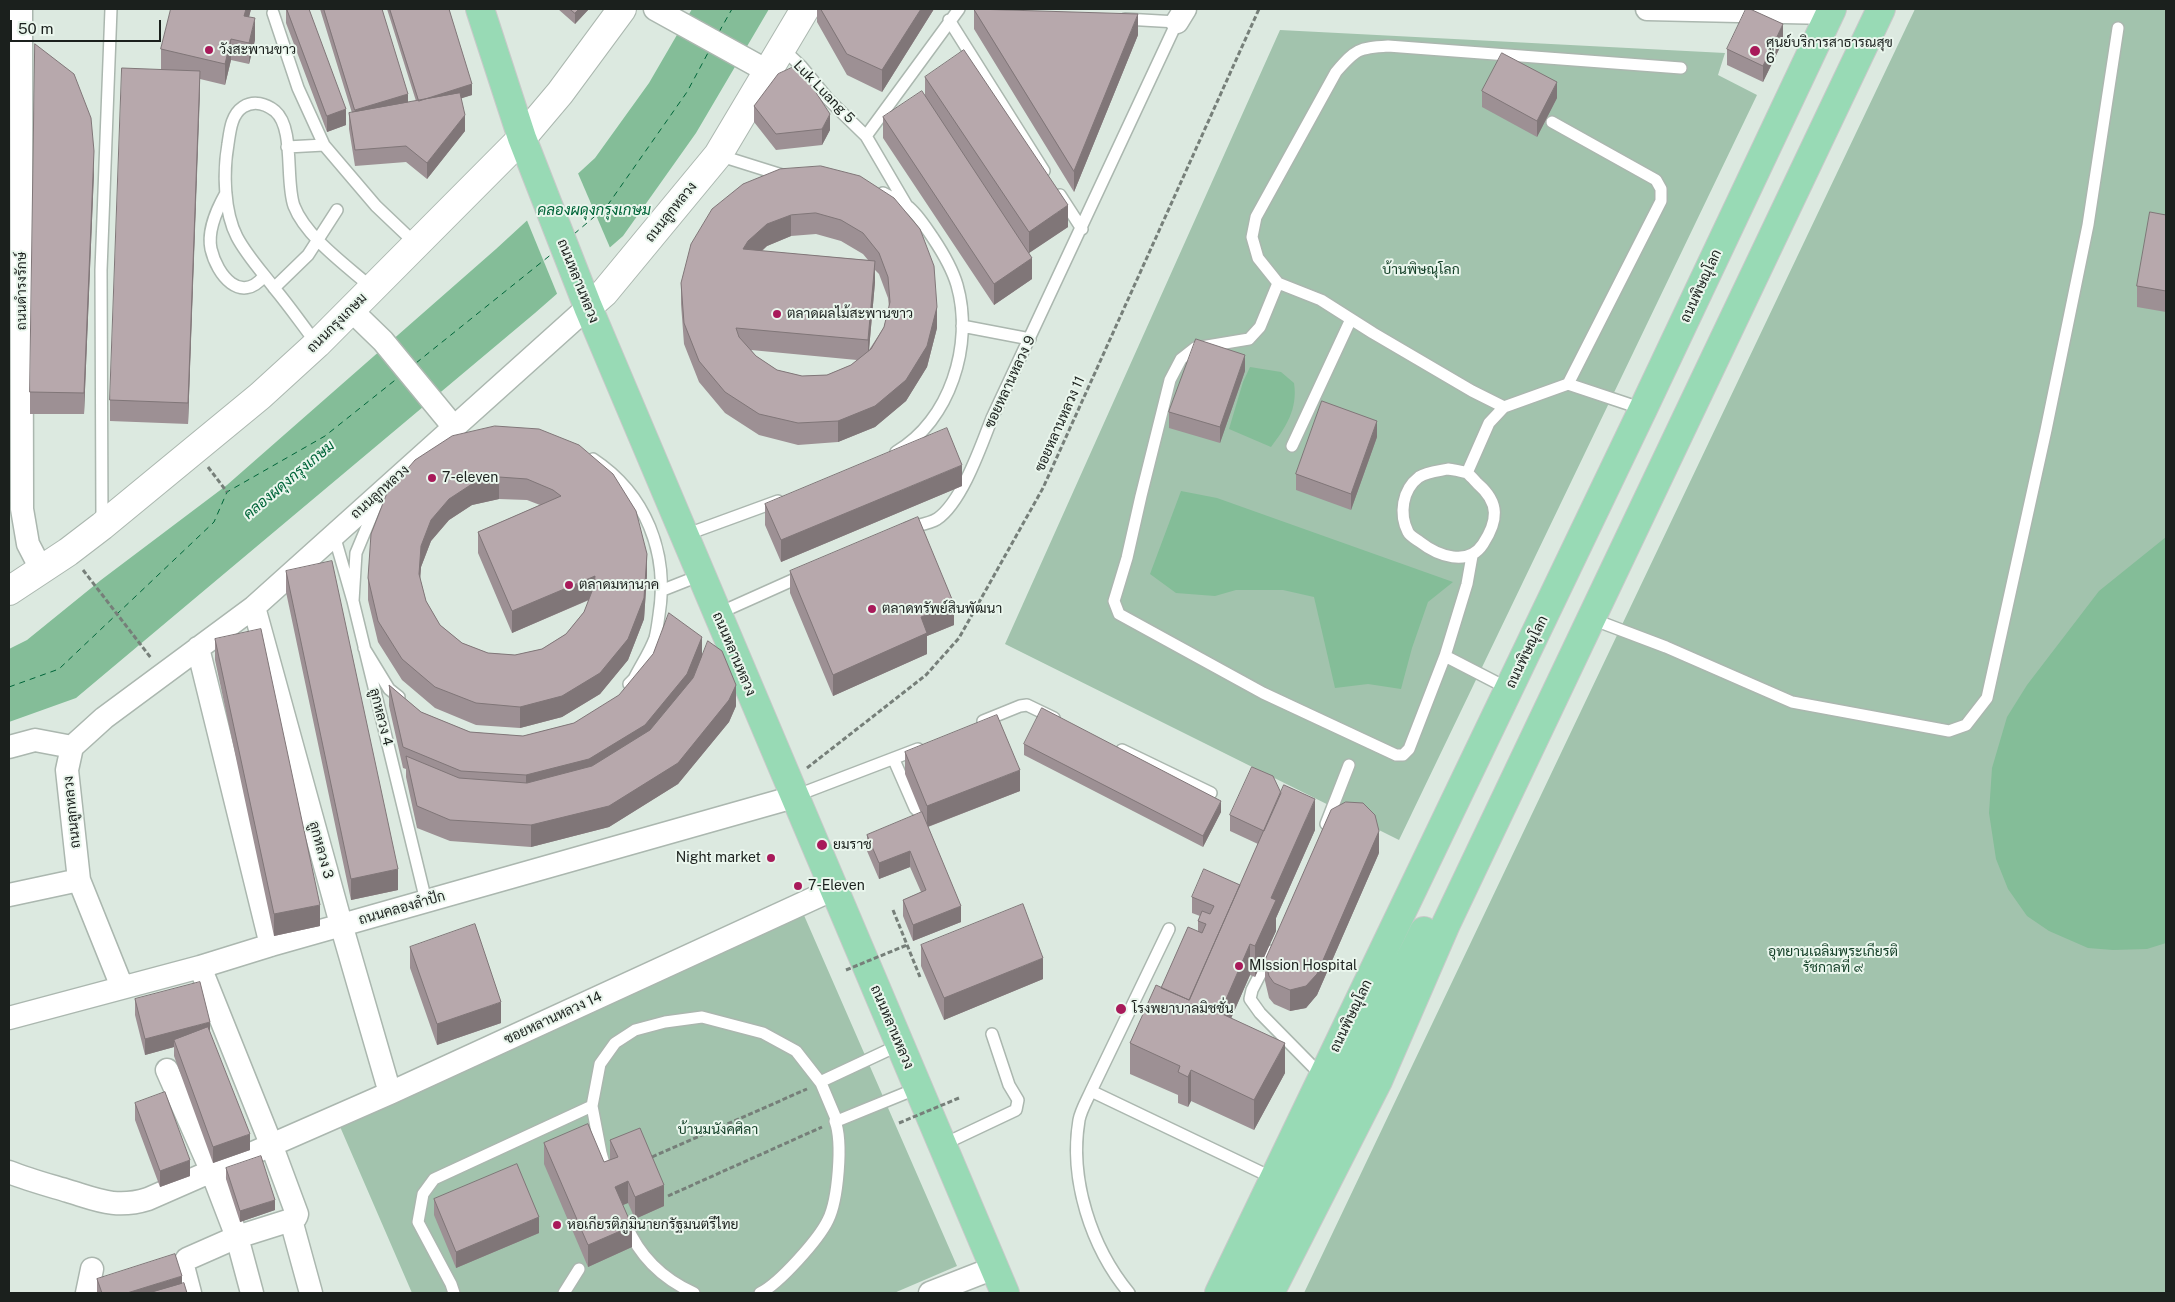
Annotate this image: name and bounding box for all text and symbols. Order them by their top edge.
scale bar [12,10,164,42]
text: 50 m [18,20,53,37]
place label: ศูนย์บริการสาธารณสุข 6 [1766,35,1893,68]
place label: วังสะพานขาว [219,42,296,58]
marker: วังสะพานขาว [203,44,215,56]
marker: ศูนย์บริการสาธารณสุข 6 [1748,44,1762,58]
street label: Luk Luang 5 [790,57,858,127]
street label: ถนนลูกหลวง [642,178,700,246]
water label: คลองผดุงกรุงเกษม [537,201,651,219]
street label: ถนนหลานหลวง [553,236,603,326]
street label: ถนนพิษณุโลก [1677,247,1725,325]
street label: ถนนดำรงรักษ์ [14,252,30,330]
park label: บ้านพิษณุโลก [1382,262,1460,278]
street label: ถนนกรุงเกษม [304,290,370,356]
place label: ตลาดผลไม้สะพานขาว [787,306,913,322]
marker: ตลาดผลไม้สะพานขาว [771,308,783,320]
street label: ซอยหลานหลวง 9 [981,333,1039,431]
street label: ซอยหลานหลวง 11 [1031,374,1089,474]
water label: คลองผดุงกรุงเกษม [240,437,338,523]
street label: ถนนลูกหลวง [347,461,413,523]
place label: 7-eleven [442,470,498,486]
marker: 7-eleven [426,472,438,484]
place label: ตลาดมหานาค [579,577,659,593]
marker: ตลาดมหานาค [563,579,575,591]
place label: ตลาดทรัพย์สินพัฒนา [882,601,1002,617]
marker: ตลาดทรัพย์สินพัฒนา [866,603,878,615]
street label: ถนนหลานหลวง [709,610,759,698]
street label: ถนนพิษณุโลก [1502,613,1552,691]
street label: ลูกหลวง 4 [366,686,396,748]
street label: ถนนลูกหลวง [60,775,84,849]
street label: ลูกหลวง 3 [305,819,337,881]
place label: ยมราช [833,837,872,853]
marker: ยมราช [815,838,829,852]
place label: Night market [676,850,761,866]
marker: Night market [765,852,777,864]
place label: 7-Eleven [808,878,865,894]
marker: 7-Eleven [792,880,804,892]
street label: ถนนคลองลำปัก [357,888,447,928]
park label: อุทยานเฉลิมพระเกียรติ รัชกาลที่ ๙ [1768,944,1898,976]
place label: MIssion Hospital [1249,958,1357,974]
marker: MIssion Hospital [1233,960,1245,972]
street label: ถนนพิษณุโลก [1326,977,1376,1055]
street label: ถนนหลานหลวง [867,983,917,1071]
street label: ซอยหลานหลวง 14 [501,988,605,1048]
place label: โรงพยาบาลมิชชั่น [1132,1001,1234,1017]
marker: โรงพยาบาลมิชชั่น [1114,1002,1128,1016]
park label: บ้านมนังคศิลา [678,1122,758,1138]
place label: หอเกียรติภูมินายกรัฐมนตรีไทย [567,1217,739,1233]
marker: หอเกียรติภูมินายกรัฐมนตรีไทย [551,1219,563,1231]

